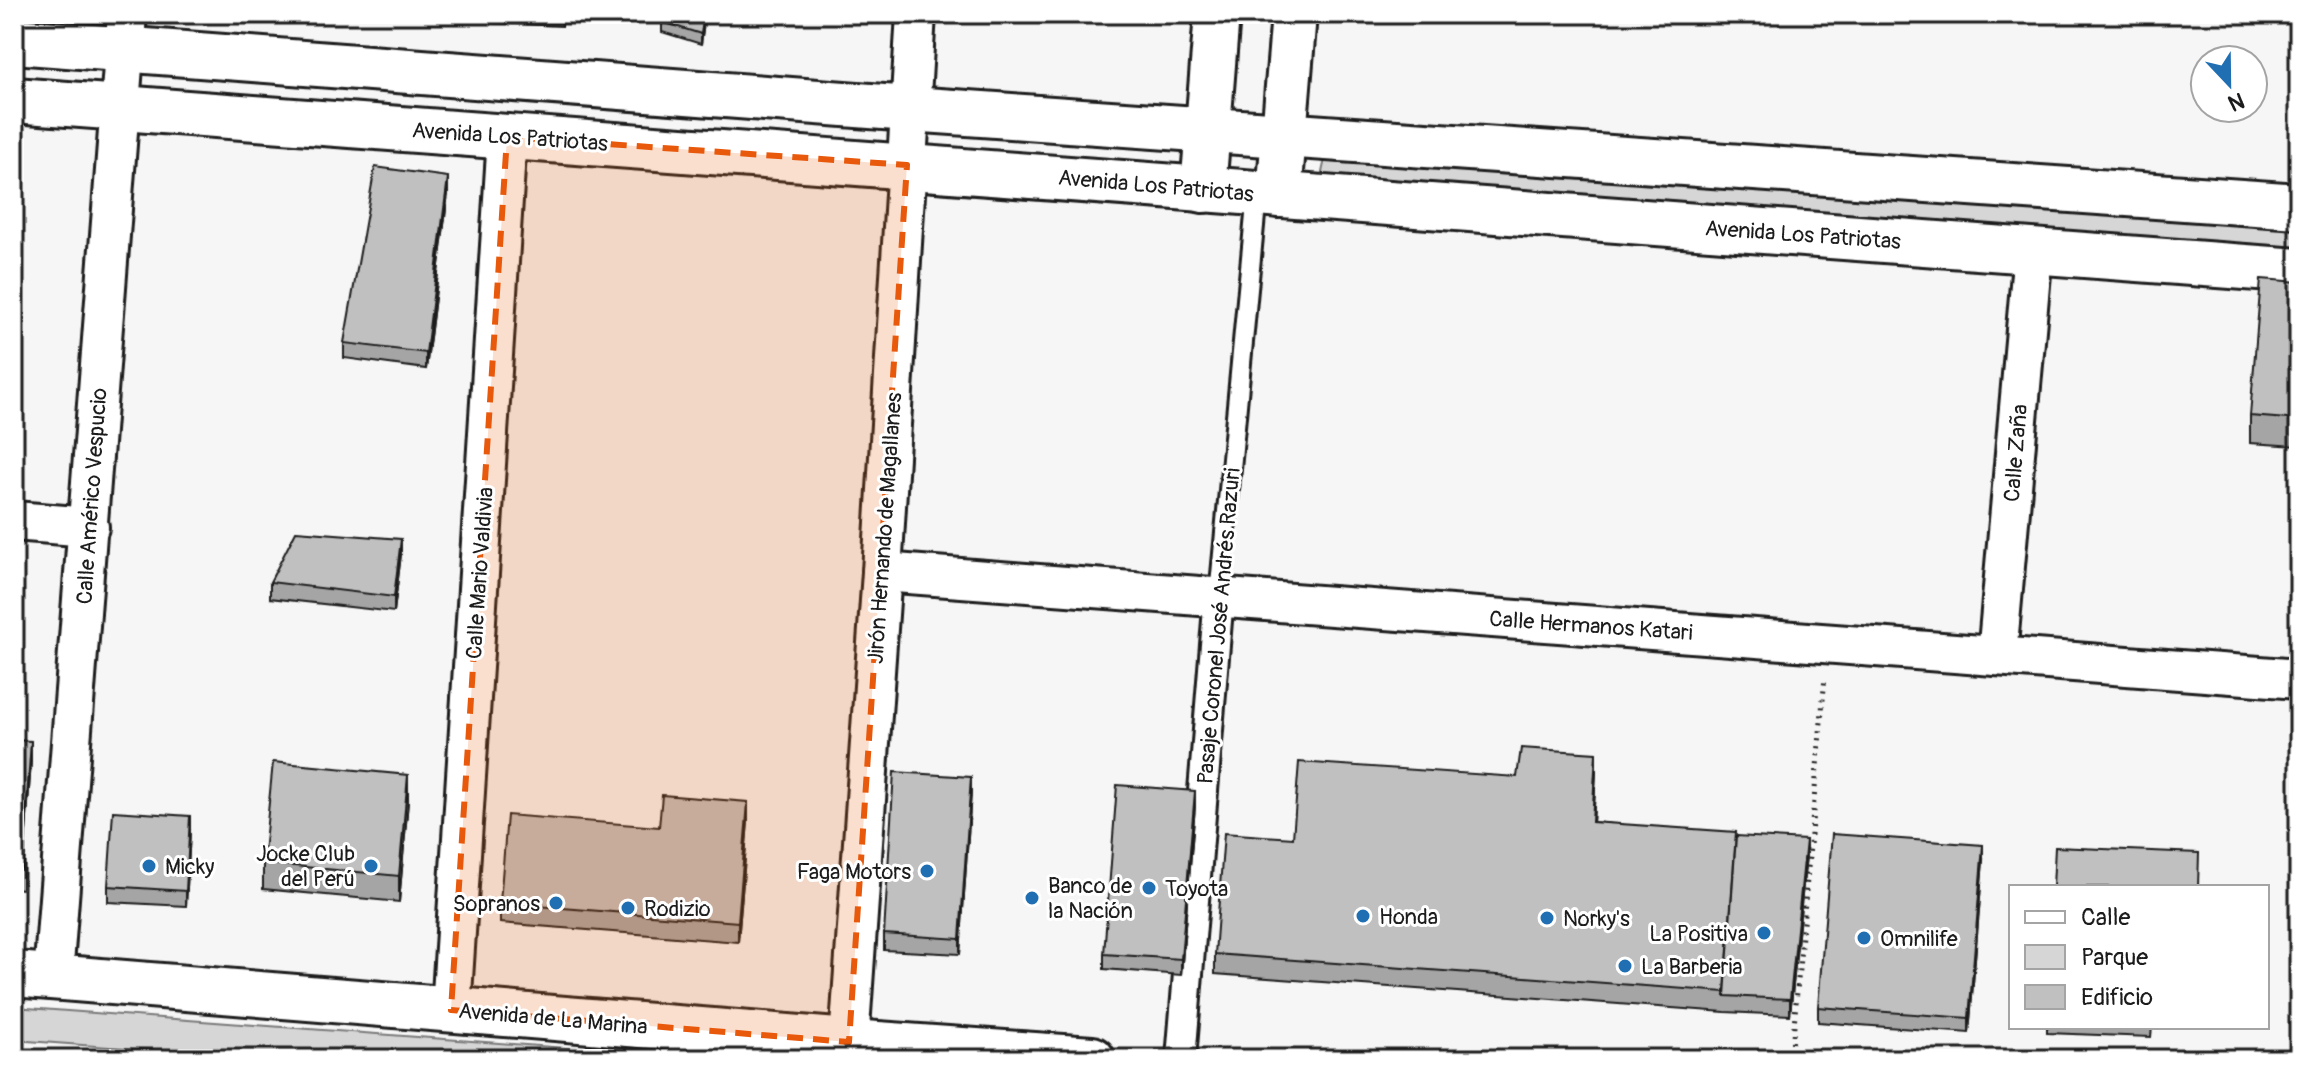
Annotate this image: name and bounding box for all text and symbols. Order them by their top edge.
north arrow [2189,44,2269,124]
text: N [2224,86,2248,117]
street label: Avenida Los Patriotas [411,116,609,158]
street label: Avenida Los Patriotas [1057,163,1255,209]
street label: Avenida Los Patriotas [1704,214,1902,256]
street label: Calle Américo Vespucio [70,387,114,605]
street label: Jirón Hernando de Magallanes [862,391,908,665]
street label: Calle Zaña [1998,403,2034,503]
street label: Pasaje Coronel José Andrés Razuri [1191,467,1247,785]
street label: Calle Mario Valdivia [460,486,500,660]
street label: Calle Hermanos Katari [1488,605,1694,647]
place label: Jocke Club del Perú [256,840,355,893]
place label: Micky [165,853,215,881]
marker: Micky [140,857,158,875]
marker: Jocke Club del Perú [362,857,380,875]
place label: Faga Motors [797,858,911,886]
marker: Faga Motors [918,862,936,880]
place label: Banco de la Nación [1048,872,1133,925]
place label: Toyota [1165,875,1228,903]
marker: Toyota [1140,879,1158,897]
legend [2009,885,2269,1029]
marker: Banco de la Nación [1023,889,1041,907]
place label: Sopranos [453,890,540,918]
marker: Sopranos [547,894,565,912]
place label: Rodizio [644,895,711,923]
marker: Rodizio [619,899,637,917]
place label: Honda [1379,903,1438,931]
text: Calle [2081,903,2130,932]
place label: Norky's [1563,905,1630,933]
marker: Honda [1354,907,1372,925]
marker: Norky's [1538,909,1556,927]
place label: La Positiva [1649,920,1748,948]
marker: La Positiva [1755,924,1773,942]
place label: Omnilife [1880,925,1958,953]
marker: Omnilife [1855,929,1873,947]
text: Parque [2081,943,2148,972]
place label: La Barberia [1641,953,1743,981]
marker: La Barberia [1616,957,1634,975]
text: Edificio [2081,983,2153,1012]
street label: Avenida de La Marina [457,997,649,1041]

